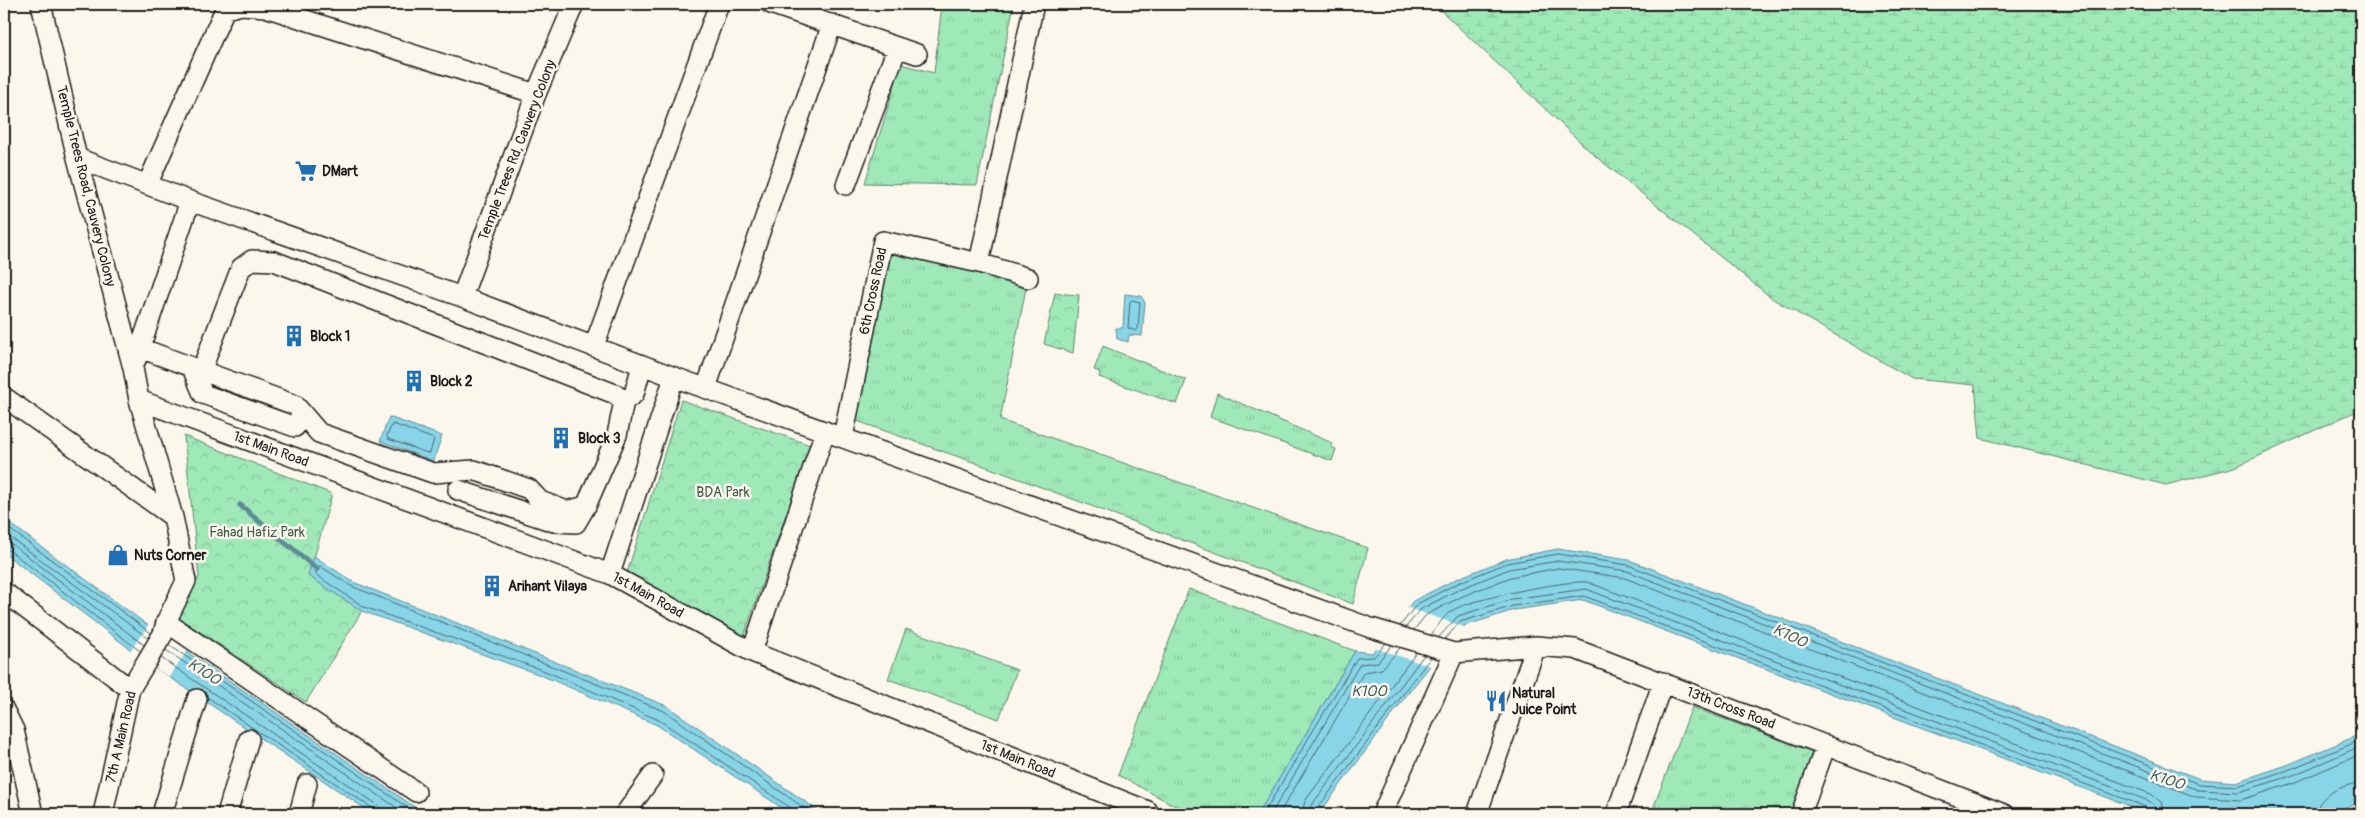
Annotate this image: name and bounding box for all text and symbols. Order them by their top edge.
street label: Temple Trees Rd, Cauvery Colony [475,57,559,243]
street label: Temple Trees Road, Cauvery Colony [53,84,119,288]
supermarket icon: DMart [293,158,319,184]
place label: DMart [322,163,358,180]
street label: 6th Cross Road [855,246,891,336]
building icon: Block 1 [281,323,307,349]
place label: Block 1 [310,328,350,345]
building icon: Block 2 [401,368,427,394]
place label: Block 2 [430,373,473,390]
building icon: Block 3 [548,425,574,451]
street label: 1st Main Road [231,427,311,471]
place label: Block 3 [578,430,621,447]
park label: BDA Park [696,484,750,501]
park label: Fahad Hafiz Park [209,524,305,541]
shop icon: Nuts Corner [105,542,131,568]
place label: Nuts Corner [134,547,207,564]
street label: 1st Main Road [609,568,687,622]
building icon: Arihant Vilaya [479,573,505,599]
place label: Arihant Vilaya [508,578,587,595]
water label: K100 [1770,620,1812,653]
water label: K100 [184,654,225,691]
water label: K100 [1351,682,1388,701]
street label: 13th Cross Road [1684,683,1778,733]
place label: Natural Juice Point [1512,685,1577,718]
restaurant icon: Natural Juice Point [1483,688,1509,714]
street label: 7th A Main Road [102,689,140,785]
street label: 1st Main Road [978,736,1058,782]
water label: K100 [2147,765,2188,795]

